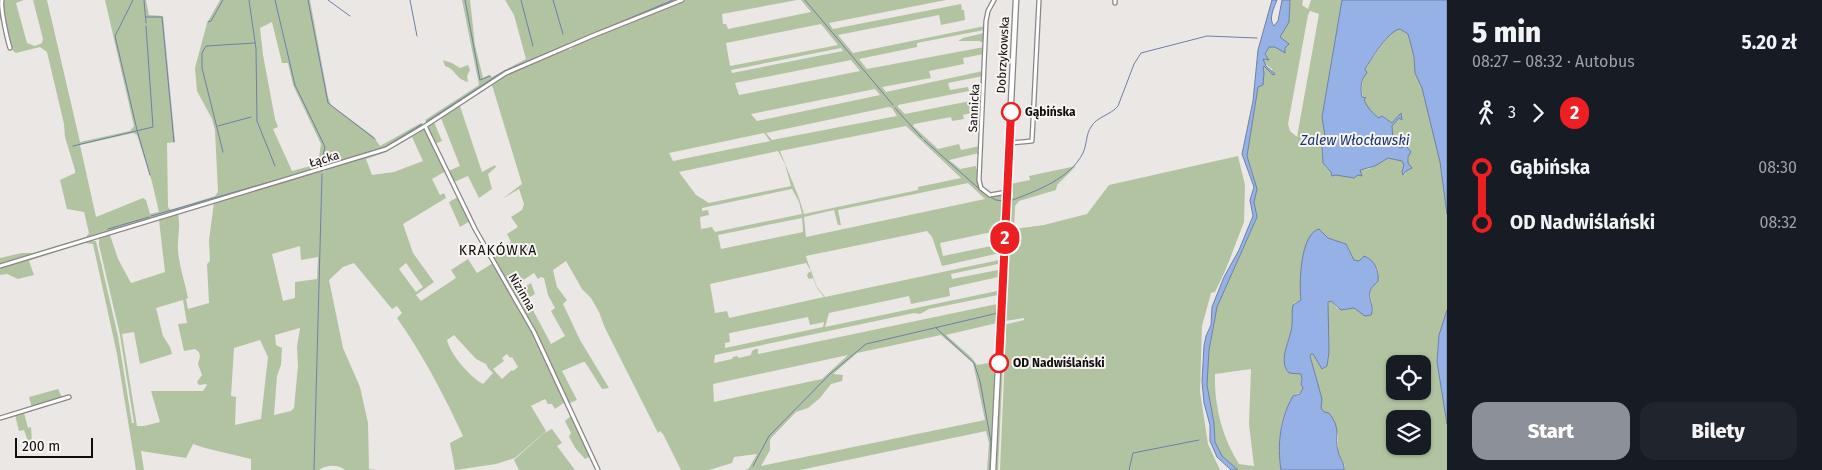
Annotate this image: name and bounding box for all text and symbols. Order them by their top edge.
street label: Dobrzykowska [994,16,1012,94]
text: 5 min [1472,16,1541,49]
text: 5.20 zł [1742,31,1797,54]
text: 08:27 – 08:32 · Autobus [1472,52,1635,71]
street label: Sannicka [966,83,982,133]
icon: walk [1472,99,1500,127]
icon: forward [1524,99,1552,127]
marker: Gąbińska [1001,102,1021,122]
text: 2 [1570,102,1579,124]
text: 3 [1508,103,1516,122]
place label: Gąbińska [1025,105,1076,120]
water label: Zalew Włocławski [1299,132,1410,149]
street label: Łącka [307,148,341,170]
text: Gąbińska [1510,156,1590,179]
text: 08:30 [1758,158,1797,177]
text: OD Nadwiślański [1510,211,1655,234]
text: 08:32 [1760,213,1797,232]
line badge: 2 [989,222,1021,254]
text: 2 [1000,227,1010,249]
district label: KRAKÓWKA [459,241,537,259]
street label: Nizinna [506,271,538,313]
marker: OD Nadwiślański [989,353,1009,373]
map controls [1386,355,1431,455]
button: locate [1386,355,1431,400]
place label: OD Nadwiślański [1013,356,1105,370]
button: Start [1472,402,1630,460]
button: Bilety [1640,402,1797,460]
button: layers [1386,410,1431,455]
scale bar [15,435,92,458]
text: 200 m [22,438,60,455]

